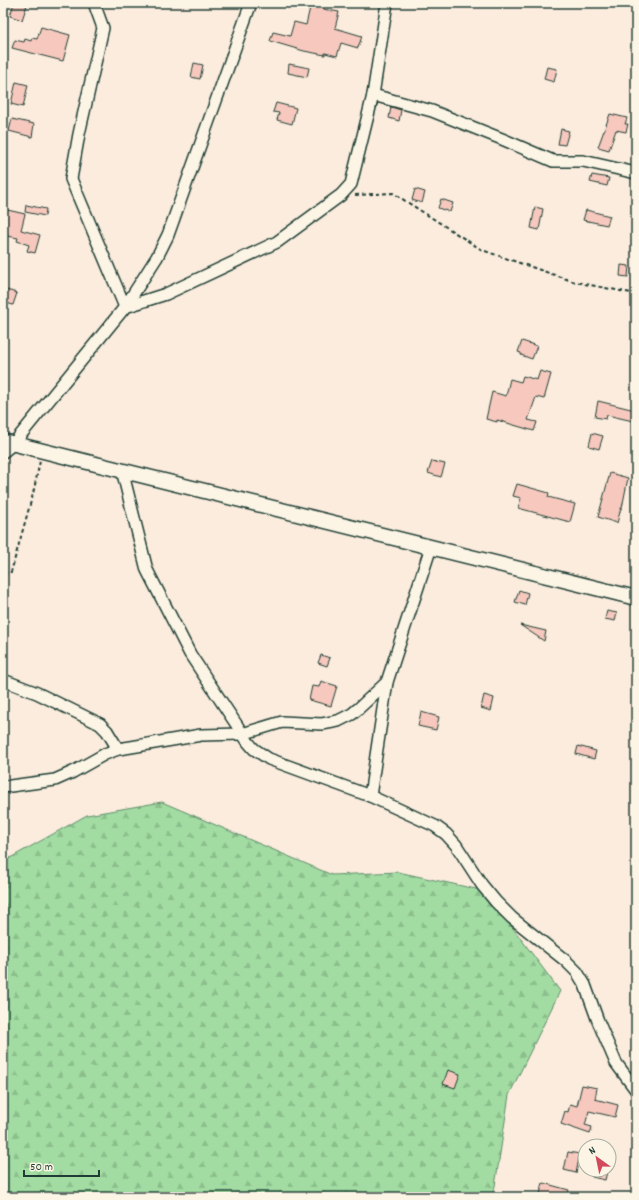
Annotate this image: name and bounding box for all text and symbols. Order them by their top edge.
north arrow [577,1138,617,1178]
text: N [586,1143,600,1159]
scale bar [24,1152,99,1178]
text: 50 m [30,1159,53,1176]

